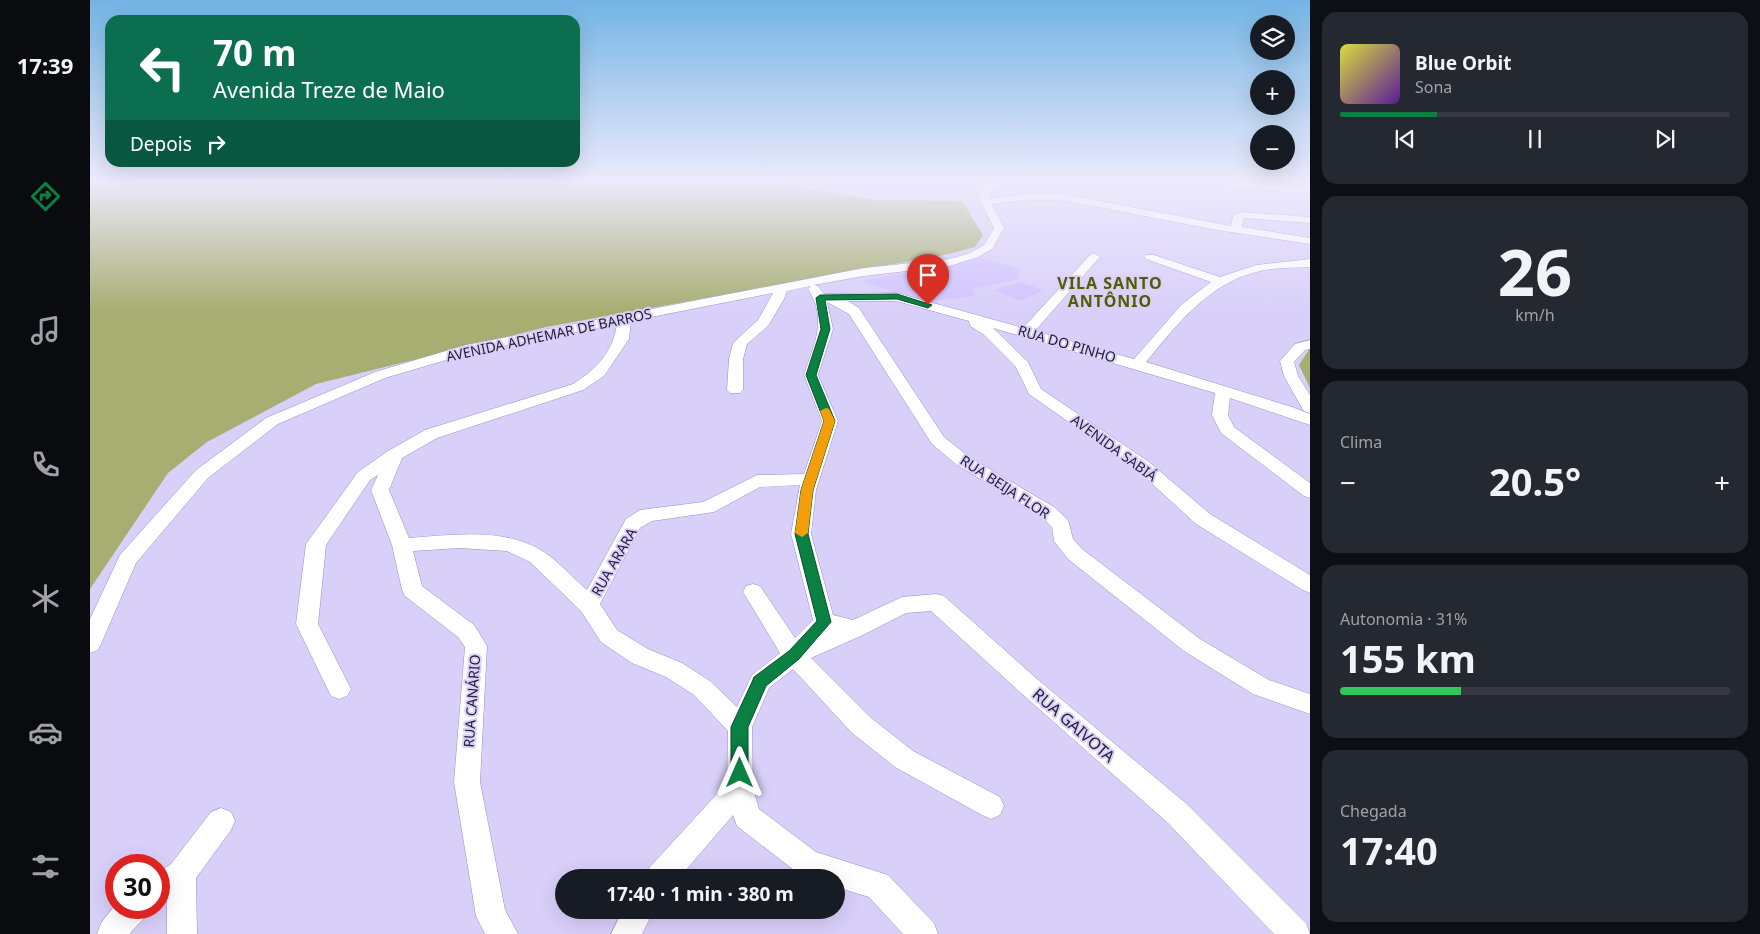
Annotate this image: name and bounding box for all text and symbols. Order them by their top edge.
map controls [1250,15,1295,170]
button: layers [1250,15,1295,60]
text: 70 m [213,29,296,76]
icon: left [130,35,195,100]
text: 17:39 [17,50,73,80]
text: Blue Orbit [1415,50,1511,76]
button: + [1250,70,1295,115]
text: Avenida Treze de Maio [213,74,445,104]
text: Sona [1415,76,1452,98]
button: − [1250,125,1295,170]
icon: previous [1391,125,1419,153]
icon: pause [1521,125,1549,153]
icon: next [1651,125,1679,153]
icon: right [202,130,230,158]
text: Depois [130,131,192,157]
icon: directions [28,179,63,214]
text: 26 [1498,227,1572,315]
pin [907,254,949,305]
icon: arrive [914,261,942,289]
district label: VILA SANTO ANTÔNIO [1057,272,1163,312]
street label: AVENIDA ADHEMAR DE BARROS [444,303,654,366]
text: km/h [1515,304,1555,326]
icon: music [28,313,63,348]
street label: RUA DO PINHO [1016,320,1119,367]
street label: AVENIDA SABIÁ [1067,410,1161,485]
text: Clima [1340,431,1382,453]
icon: phone [28,447,63,482]
street label: RUA BEIJA FLOR [957,450,1054,523]
text: 20.5° [1489,455,1581,507]
text: − [1340,463,1356,501]
text: + [1714,463,1730,501]
street label: RUA ARARA [586,524,641,599]
icon: climate [28,581,63,616]
text: Autonomia · 31% [1340,608,1467,630]
text: 155 km [1340,632,1476,684]
street label: RUA CANÁRIO [459,654,484,748]
street label: RUA GAIVOTA [1028,683,1121,767]
icon: car [28,715,63,750]
position arrow [713,746,765,798]
text: Chegada [1340,800,1407,822]
text: 17:40 [1340,824,1438,876]
icon: filters [28,849,63,884]
speed limit sign: 30 [105,854,170,919]
text: 17:40 · 1 min · 380 m [606,881,794,907]

